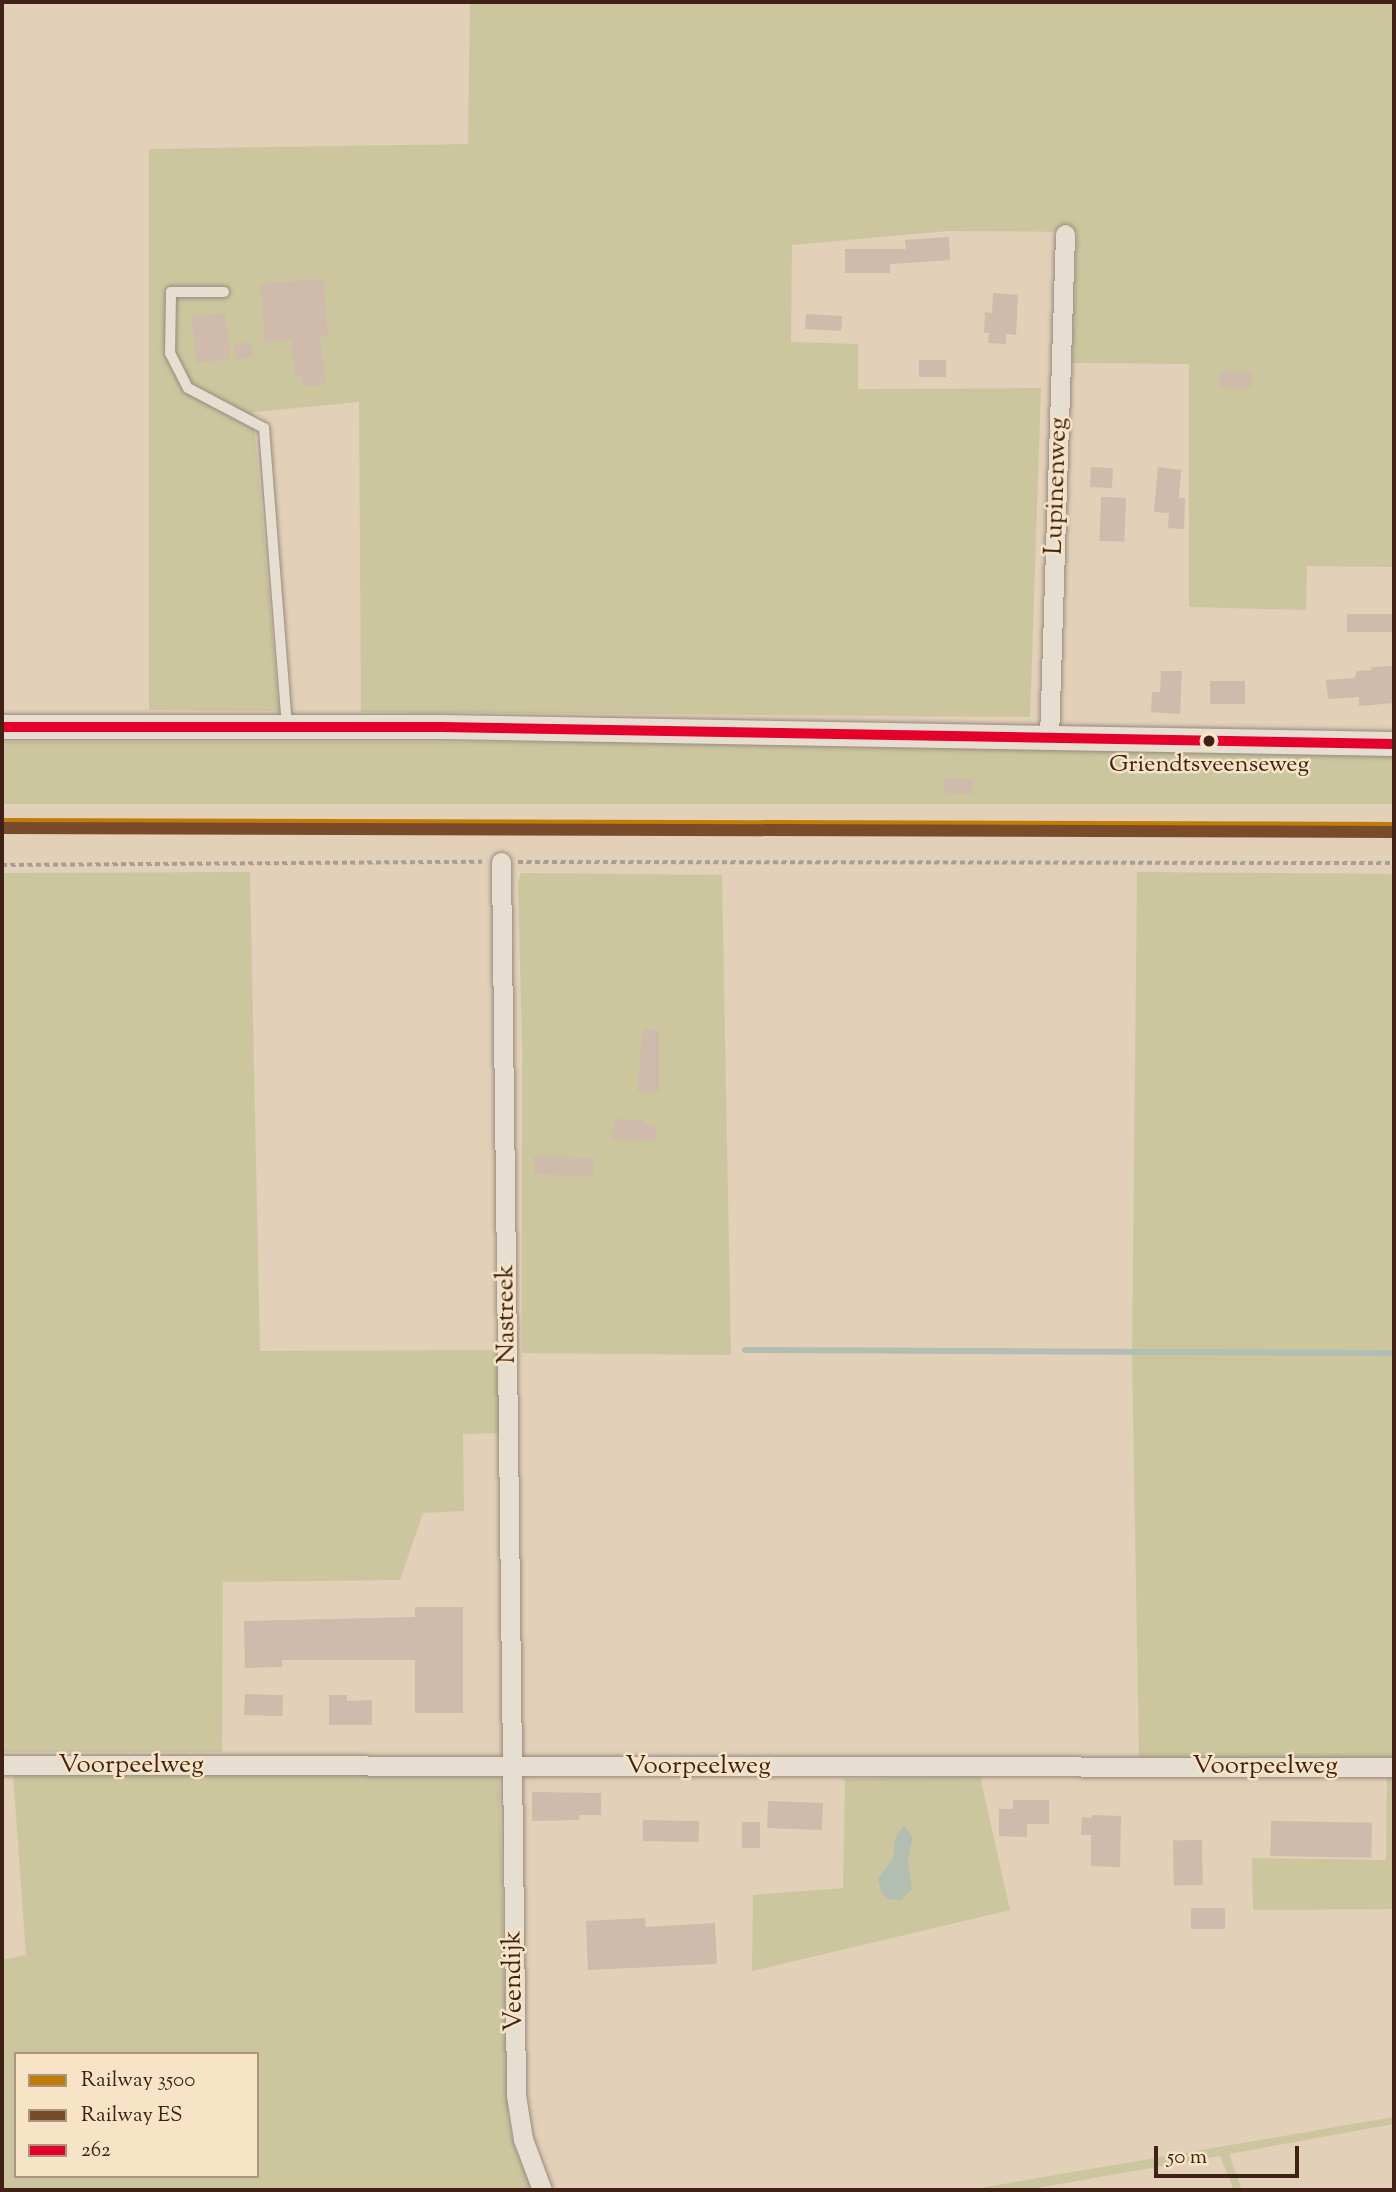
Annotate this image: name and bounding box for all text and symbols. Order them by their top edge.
street label: Lupinenweg [1039,417,1075,555]
marker: Griendtsveenseweg [1202,734,1216,748]
place label: Griendtsveenseweg [1109,752,1309,780]
street label: Nastreek [491,1264,523,1364]
street label: Voorpeelweg [58,1750,204,1782]
street label: Voorpeelweg [625,1751,771,1783]
street label: Voorpeelweg [1192,1751,1338,1783]
street label: Veendijk [498,1930,530,2032]
legend [14,2052,259,2178]
text: Railway 3500 [81,2066,195,2096]
text: Railway ES [81,2101,183,2131]
scale bar [1158,2132,1303,2176]
text: 262 [81,2136,111,2166]
text: 50 m [1167,2143,1207,2173]

